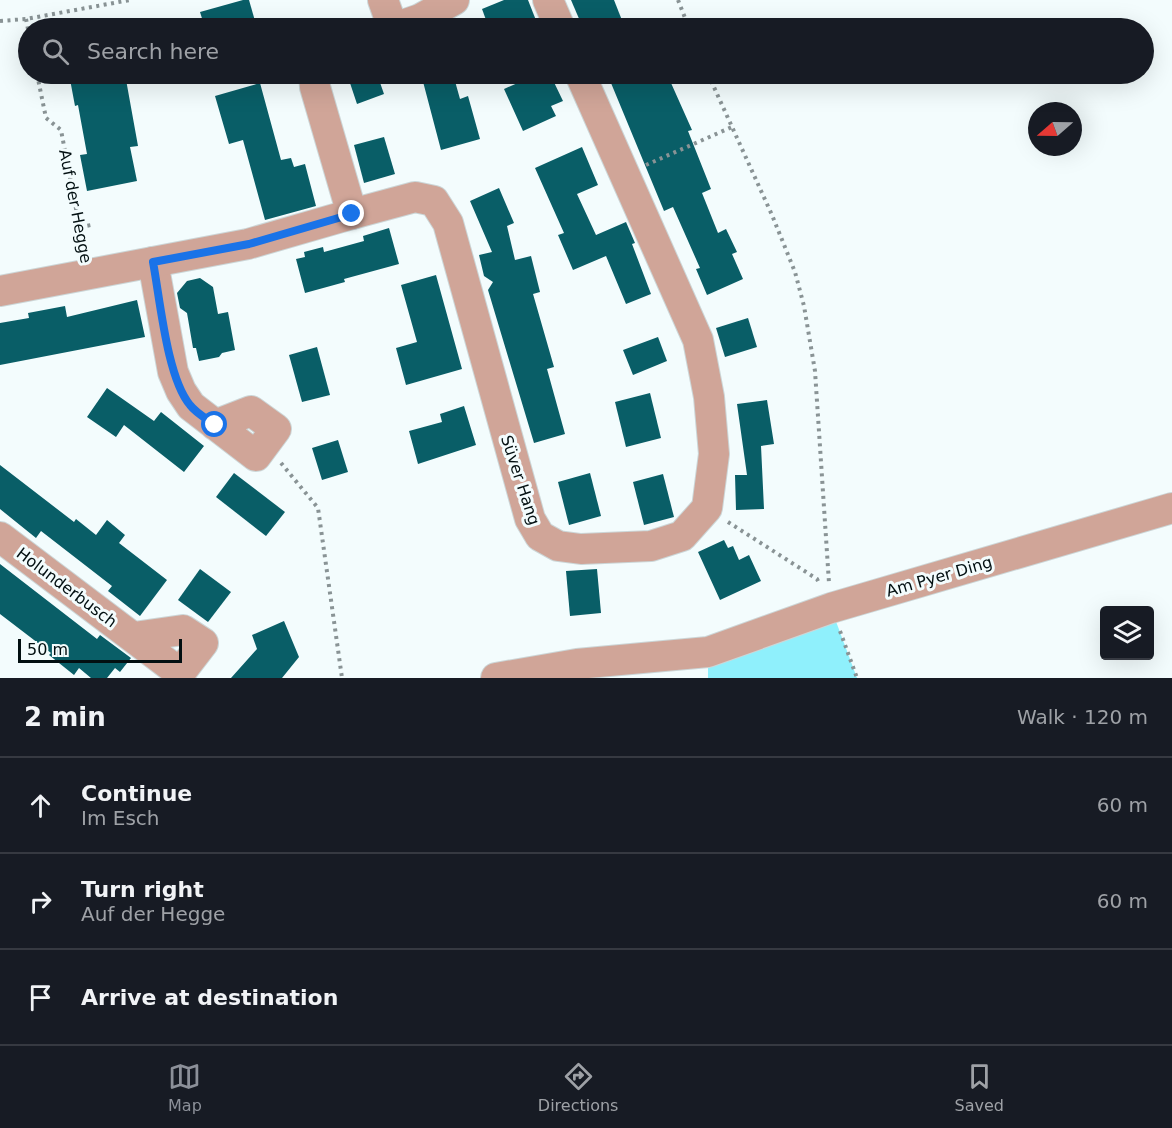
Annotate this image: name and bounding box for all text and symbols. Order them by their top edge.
search box [18,18,1154,84]
icon: search [39,35,72,68]
text: Search here [87,39,219,64]
north arrow [1028,102,1082,156]
street label: Auf der Hegge [55,148,96,265]
route end [338,200,364,226]
route start [201,411,227,437]
street label: Süver Hang [497,433,544,528]
street label: Holunderbusch [13,543,121,631]
street label: Am Pyer Ding [884,552,994,601]
map controls [1100,606,1154,660]
button: layers [1100,606,1154,660]
scale bar [18,636,182,664]
text: 50 m [27,640,68,659]
text: 2 min [24,702,106,732]
text: Walk · 120 m [1017,705,1148,729]
text: Continue [81,781,192,806]
icon: ahead [24,789,57,822]
text: 60 m [1097,793,1148,817]
text: Im Esch [81,806,159,830]
text: Turn right [81,877,204,902]
icon: right [24,885,57,918]
text: 60 m [1097,889,1148,913]
text: Auf der Hegge [81,902,225,926]
icon: arrive [24,981,57,1014]
text: Arrive at destination [81,985,338,1010]
tab: Map [168,1060,202,1115]
tab: Directions [538,1060,618,1115]
tab: Saved [955,1060,1004,1115]

